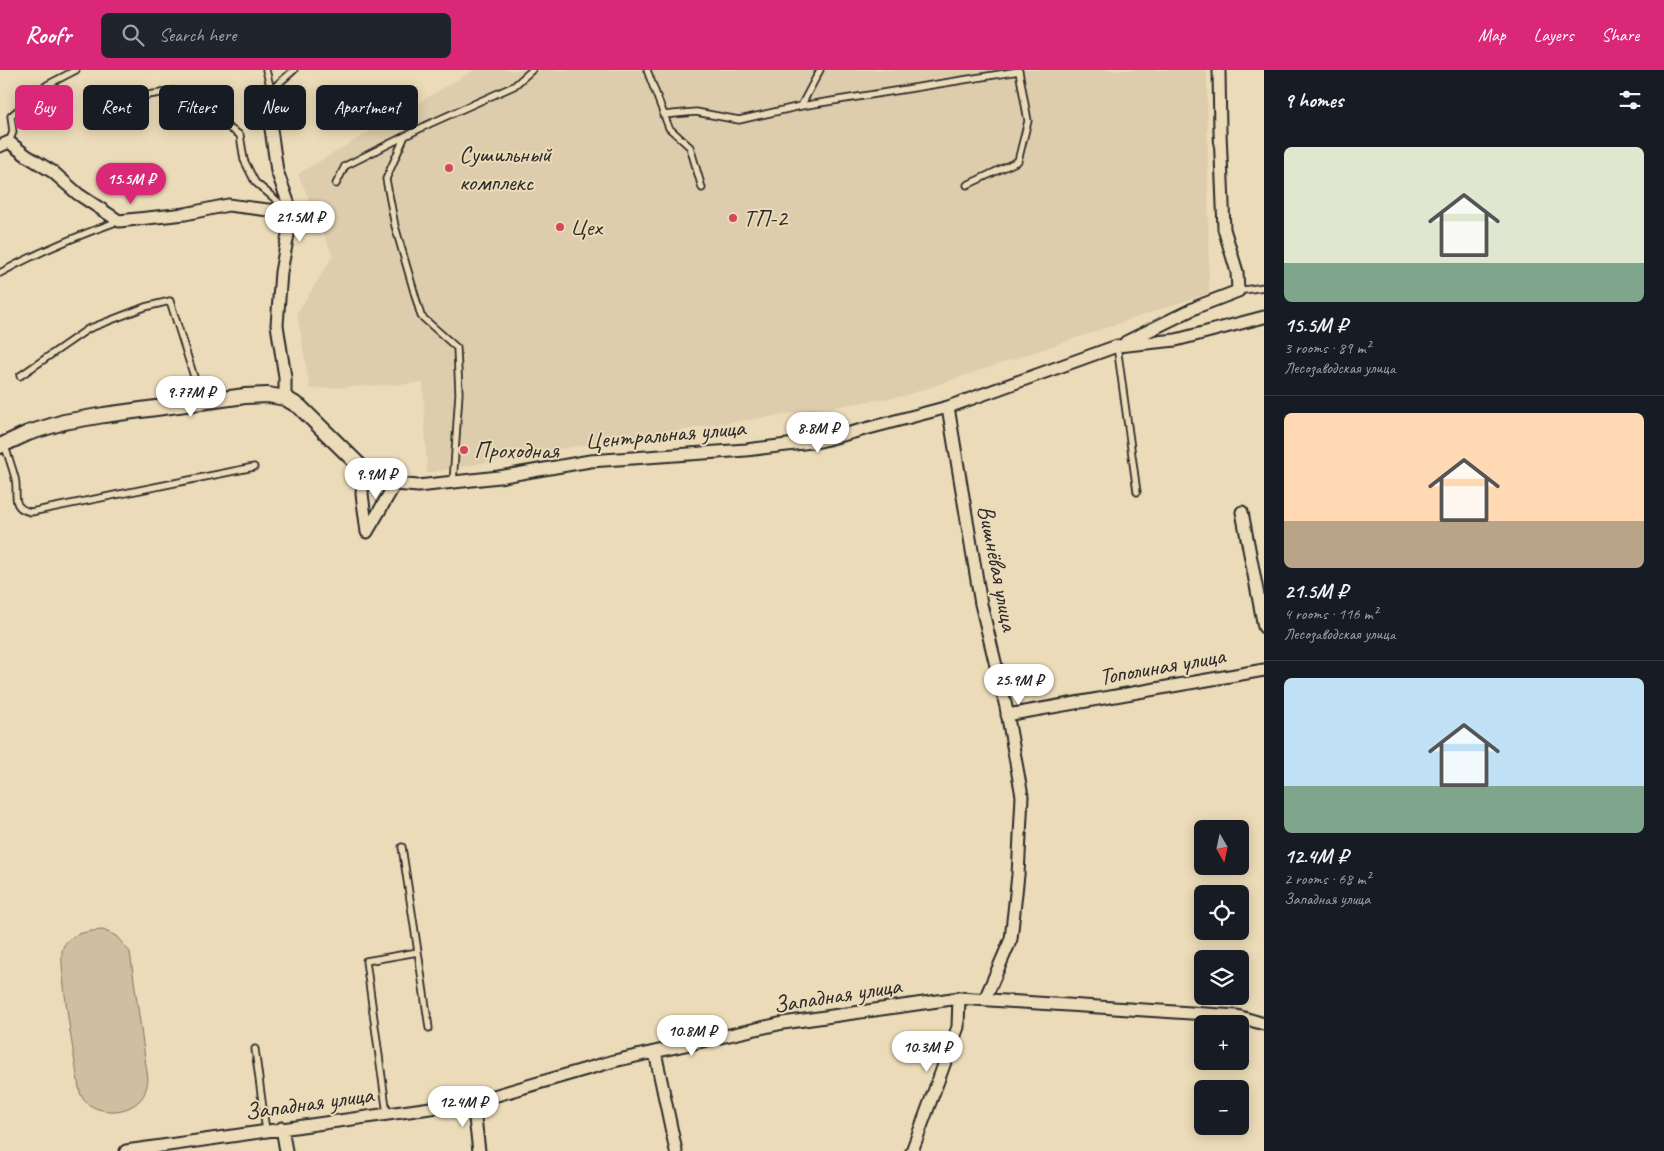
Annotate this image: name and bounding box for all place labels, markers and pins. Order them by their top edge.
place label: Сушильный комплекс [459,139,553,197]
pin: 15.5M ₽ [85,162,177,205]
marker: Сушильный комплекс [443,162,455,174]
pin: 21.5M ₽ [254,200,346,243]
place label: ТП-2 [743,203,789,233]
place label: Цех [570,212,603,242]
marker: ТП-2 [727,212,739,224]
marker: Цех [554,221,566,233]
pin: 9.77M ₽ [145,376,237,418]
pin: 8.8M ₽ [777,412,859,454]
place label: Проходная [474,435,560,465]
marker: Проходная [458,444,470,456]
pin: 9.9M ₽ [335,458,417,500]
pin: 25.9M ₽ [973,664,1065,706]
pin: 10.8M ₽ [646,1014,738,1057]
pin: 10.3M ₽ [881,1030,973,1073]
pin: 12.4M ₽ [417,1086,509,1128]

